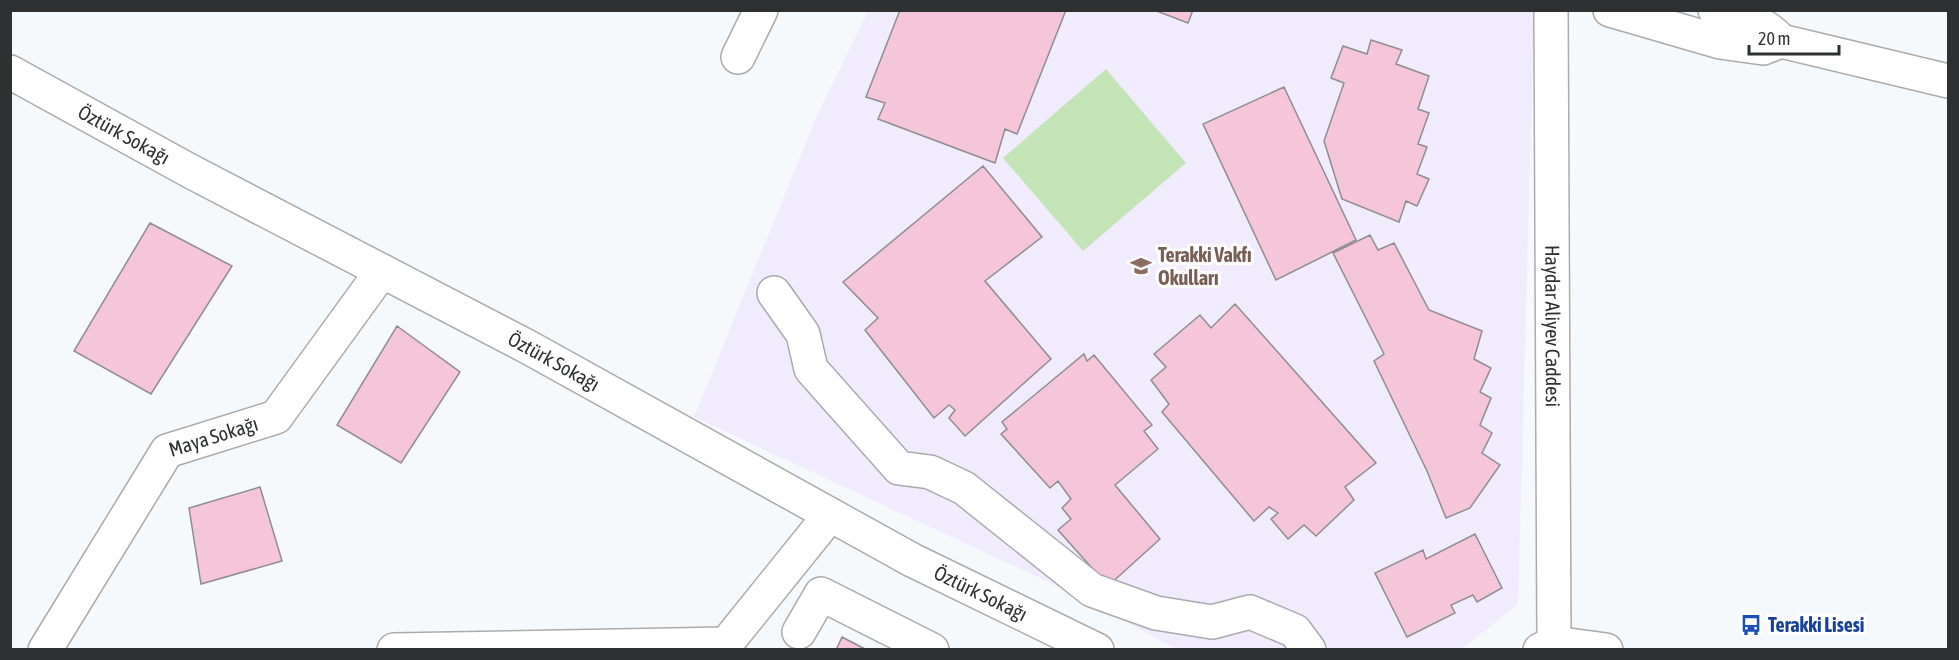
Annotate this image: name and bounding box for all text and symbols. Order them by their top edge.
scale bar [1749,18,1839,56]
text: 20 m [1758,28,1790,49]
street label: Öztürk Sokağı [74,100,174,169]
place label: Terakki Vakfı Okulları [1158,243,1252,289]
street label: Haydar Aliyev Caddesi [1541,245,1565,407]
school or university icon: Terakki Vakfı Okulları [1129,254,1153,278]
street label: Öztürk Sokağı [504,327,604,395]
street label: Maya Sokağı [166,411,261,461]
street label: Öztürk Sokağı [930,561,1031,625]
bus stop icon: Terakki Lisesi [1739,613,1763,637]
place label: Terakki Lisesi [1768,613,1864,636]

